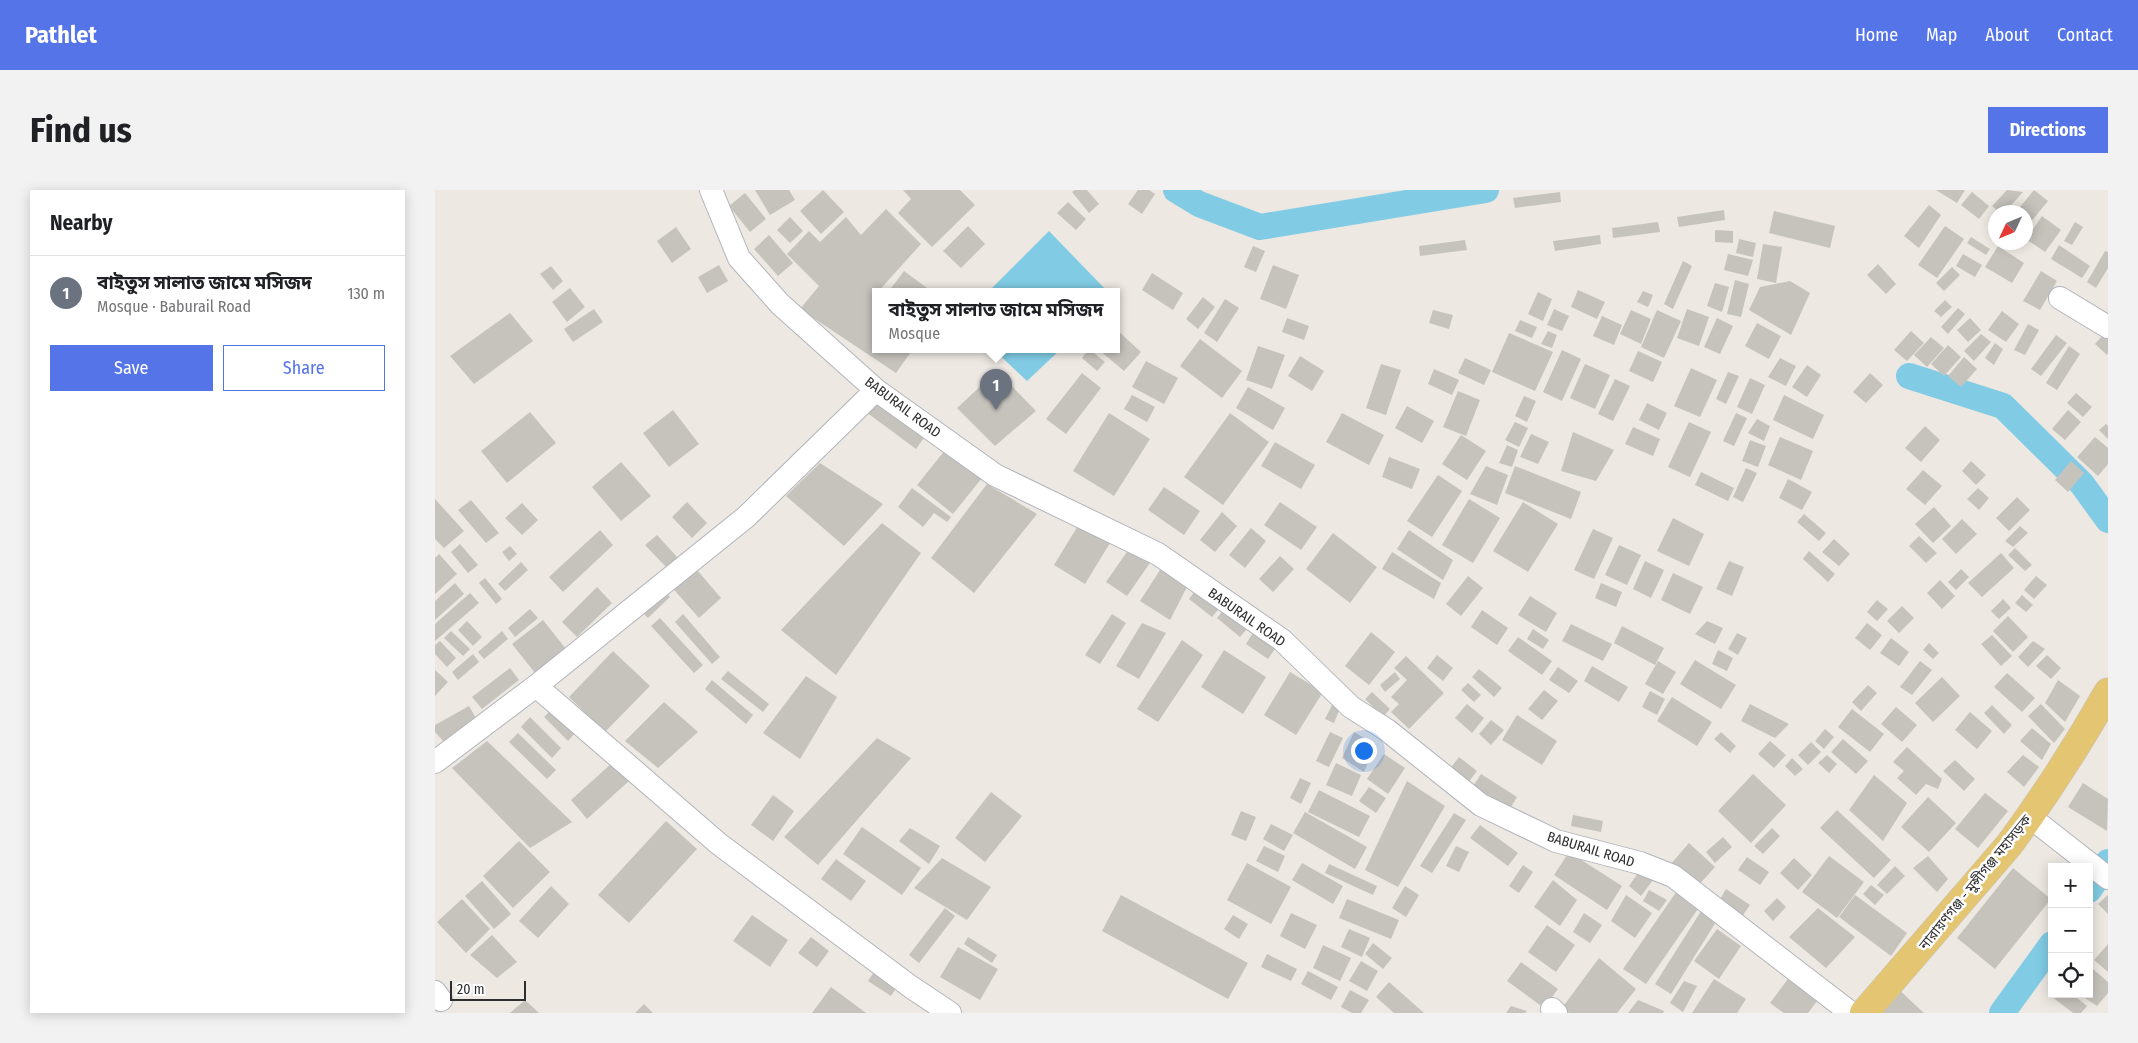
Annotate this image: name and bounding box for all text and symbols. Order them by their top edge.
text: Pathlet [25,21,97,49]
text: Home [1855,24,1898,46]
text: Map [1926,24,1957,46]
text: About [1985,24,2029,46]
text: Contact [2057,24,2113,46]
button: Directions [1988,107,2108,153]
text: Find us [30,109,132,151]
north arrow [1988,205,2033,250]
text: Nearby [50,210,112,236]
text: বাইতুস সালাত জামে মসিজদ [97,271,312,294]
text: 1 [63,284,69,303]
text: 130 m [347,284,385,303]
popup [872,288,1120,353]
text: Mosque · Baburail Road [97,297,251,316]
text: বাইতুস সালাত জামে মসিজদ [889,298,1103,321]
text: Mosque [889,324,940,343]
button: Save [50,345,213,391]
button: Share [223,345,385,391]
pin: 1 [980,369,1012,410]
street label: BABURAIL ROAD [861,373,944,441]
street label: BABURAIL ROAD [1205,584,1289,650]
your location [1351,738,1377,764]
street label: নারায়ণগঞ্জ - মুন্সীগঞ্জ মহাসড়ক [1915,811,2035,954]
street label: BABURAIL ROAD [1545,828,1637,871]
map controls [2048,863,2093,998]
button: + [2048,863,2093,908]
button: − [2048,908,2093,953]
button: locate [2048,953,2093,998]
scale bar [450,978,526,1001]
text: 20 m [457,981,485,998]

